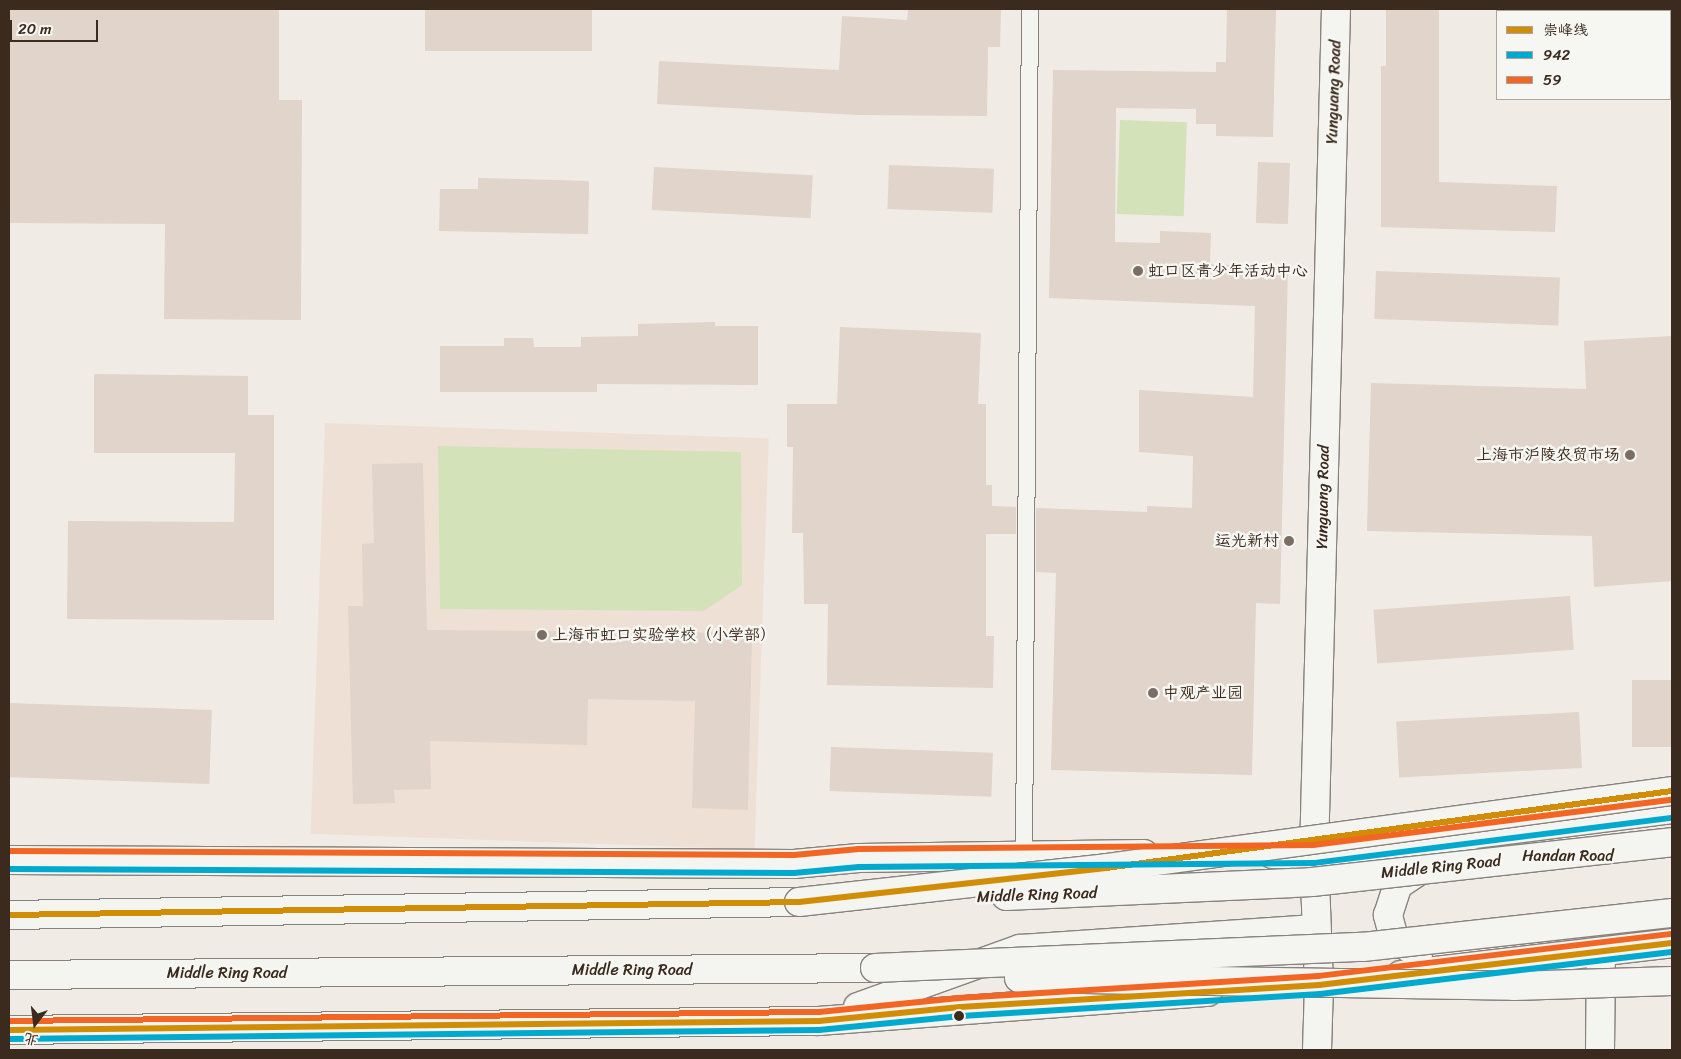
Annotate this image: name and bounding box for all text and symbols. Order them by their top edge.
scale bar [12,10,100,42]
legend [1496,10,1671,100]
text: 20 m [18,16,52,42]
text: 崇峰线 [1543,17,1588,43]
street label: Yunguang Road [1323,40,1345,144]
text: 942 [1543,42,1570,68]
text: 59 [1543,67,1561,93]
place label: 虹口区青少年活动中心 [1148,261,1308,281]
marker: 虹口区青少年活动中心 [1132,265,1144,277]
street label: Yunguang Road [1312,445,1334,549]
place label: 上海市沪陵农贸市场 [1476,445,1620,465]
marker: 上海市沪陵农贸市场 [1624,449,1636,461]
place label: 运光新村 [1215,531,1279,551]
marker: 运光新村 [1283,535,1295,547]
place label: 上海市虹口实验学校（小学部） [552,625,776,645]
marker: 上海市虹口实验学校（小学部） [536,629,548,641]
place label: 中观产业园 [1163,683,1243,703]
marker: 中观产业园 [1147,687,1159,699]
street label: Handan Road [1522,846,1614,866]
street label: Middle Ring Road [1380,851,1502,883]
street label: Middle Ring Road [976,883,1098,907]
street label: Middle Ring Road [572,960,692,980]
street label: Middle Ring Road [167,963,287,983]
north arrow [10,999,60,1049]
unlabelled marker [954,1011,964,1021]
text: 北 [21,1025,41,1053]

